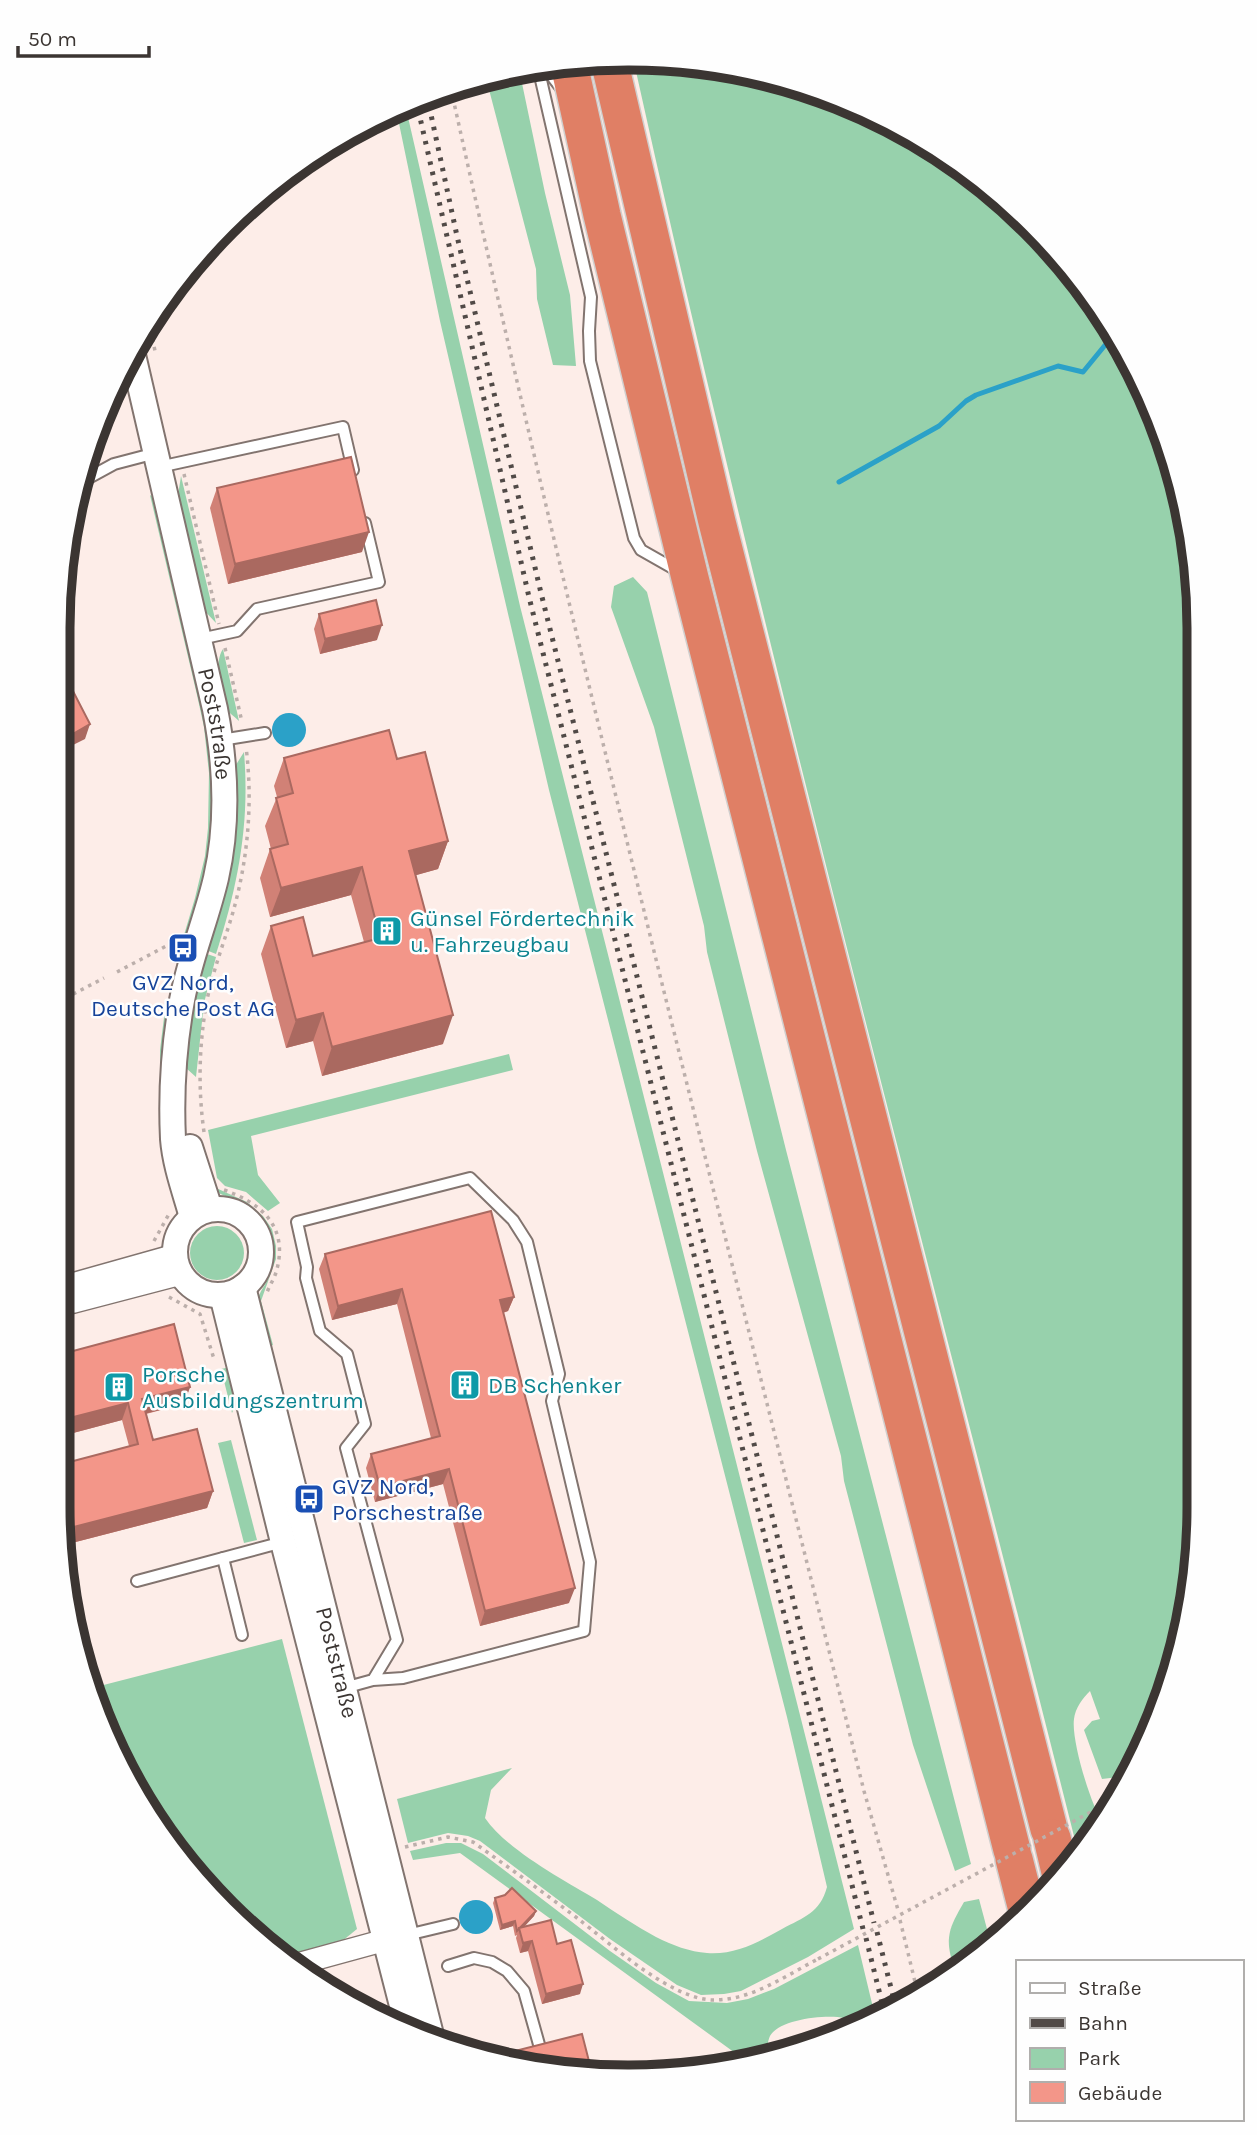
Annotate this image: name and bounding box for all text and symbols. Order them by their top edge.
scale bar [18,14,149,58]
text: 50 m [28,27,77,51]
street label: Poststraße [192,665,237,781]
place label: Günsel Fördertechnik u. Fahrzeugbau [410,905,634,958]
building icon: Günsel Fördertechnik u. Fahrzeugbau [370,914,404,948]
bus stop icon: GVZ Nord, Deutsche Post AG [166,931,200,965]
place label: GVZ Nord, Deutsche Post AG [91,969,275,1022]
place label: Porsche Ausbildungszentrum [142,1361,364,1414]
building icon: DB Schenker [448,1368,482,1402]
building icon: Porsche Ausbildungszentrum [102,1370,136,1404]
place label: DB Schenker [488,1372,622,1399]
place label: GVZ Nord, Porschestraße [332,1473,483,1526]
bus stop icon: GVZ Nord, Porschestraße [292,1482,326,1516]
street label: Poststraße [310,1604,364,1721]
legend [1016,1960,1243,2121]
text: Straße [1078,1976,1141,2000]
text: Bahn [1078,2011,1128,2035]
text: Park [1078,2046,1121,2070]
text: Gebäude [1078,2081,1162,2105]

